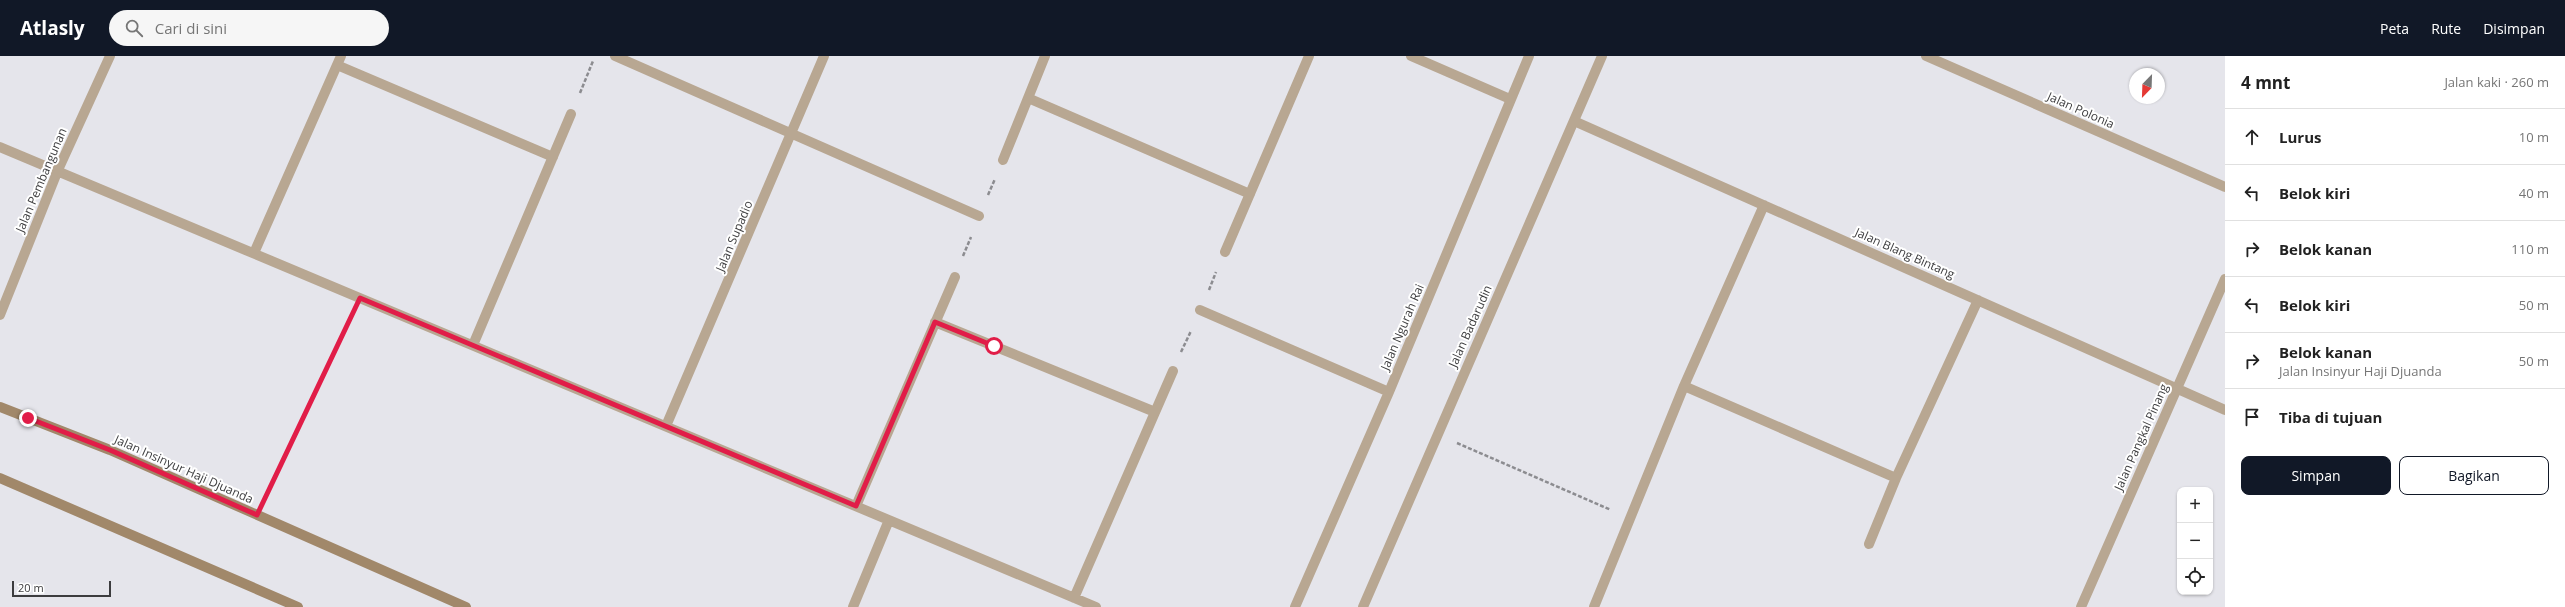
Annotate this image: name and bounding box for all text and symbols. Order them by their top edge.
search box [109,10,389,46]
text: Atlasly [20,15,85,41]
icon: search [123,17,145,39]
text: Cari di sini [155,18,227,38]
text: Peta [2380,19,2409,38]
text: Rute [2431,19,2461,38]
text: Disimpan [2483,19,2545,38]
north arrow [2129,68,2165,104]
text: 4 mnt [2241,71,2290,94]
text: Jalan kaki · 260 m [2444,73,2549,91]
street label: Jalan Polonia [2044,87,2117,132]
street label: Jalan Pembangunan [11,125,71,236]
icon: ahead [2241,126,2263,148]
text: Lurus [2279,127,2321,147]
text: 10 m [2519,128,2549,146]
icon: left [2241,182,2263,204]
text: Belok kiri [2279,183,2350,203]
text: 40 m [2519,184,2549,202]
street label: Jalan Supadio [711,198,757,275]
street label: Jalan Blang Bintang [1852,223,1958,283]
icon: right [2241,238,2263,260]
text: Belok kanan [2279,239,2372,259]
text: 110 m [2511,240,2549,258]
street label: Jalan Ngurah Rai [1376,281,1428,374]
street label: Jalan Badarudin [1444,282,1496,371]
icon: left [2241,294,2263,316]
text: Belok kiri [2279,295,2350,315]
text: 50 m [2519,296,2549,314]
route start [985,337,1003,355]
text: Belok kanan [2279,342,2372,362]
icon: right [2241,350,2263,372]
text: 50 m [2519,352,2549,370]
text: Jalan Insinyur Haji Djuanda [2279,362,2442,380]
street label: Jalan Pangkal Pinang [2109,381,2172,494]
icon: arrive [2241,406,2263,428]
text: Tiba di tujuan [2279,407,2382,427]
route end [19,409,37,427]
street label: Jalan Insinyur Haji Djuanda [111,430,256,507]
button: Simpan [2241,456,2391,495]
button: Bagikan [2399,456,2549,495]
map controls [2177,487,2213,595]
button: + [2177,487,2213,523]
button: − [2177,523,2213,559]
button: locate [2177,559,2213,595]
scale bar [12,579,111,598]
text: 20 m [18,580,44,595]

